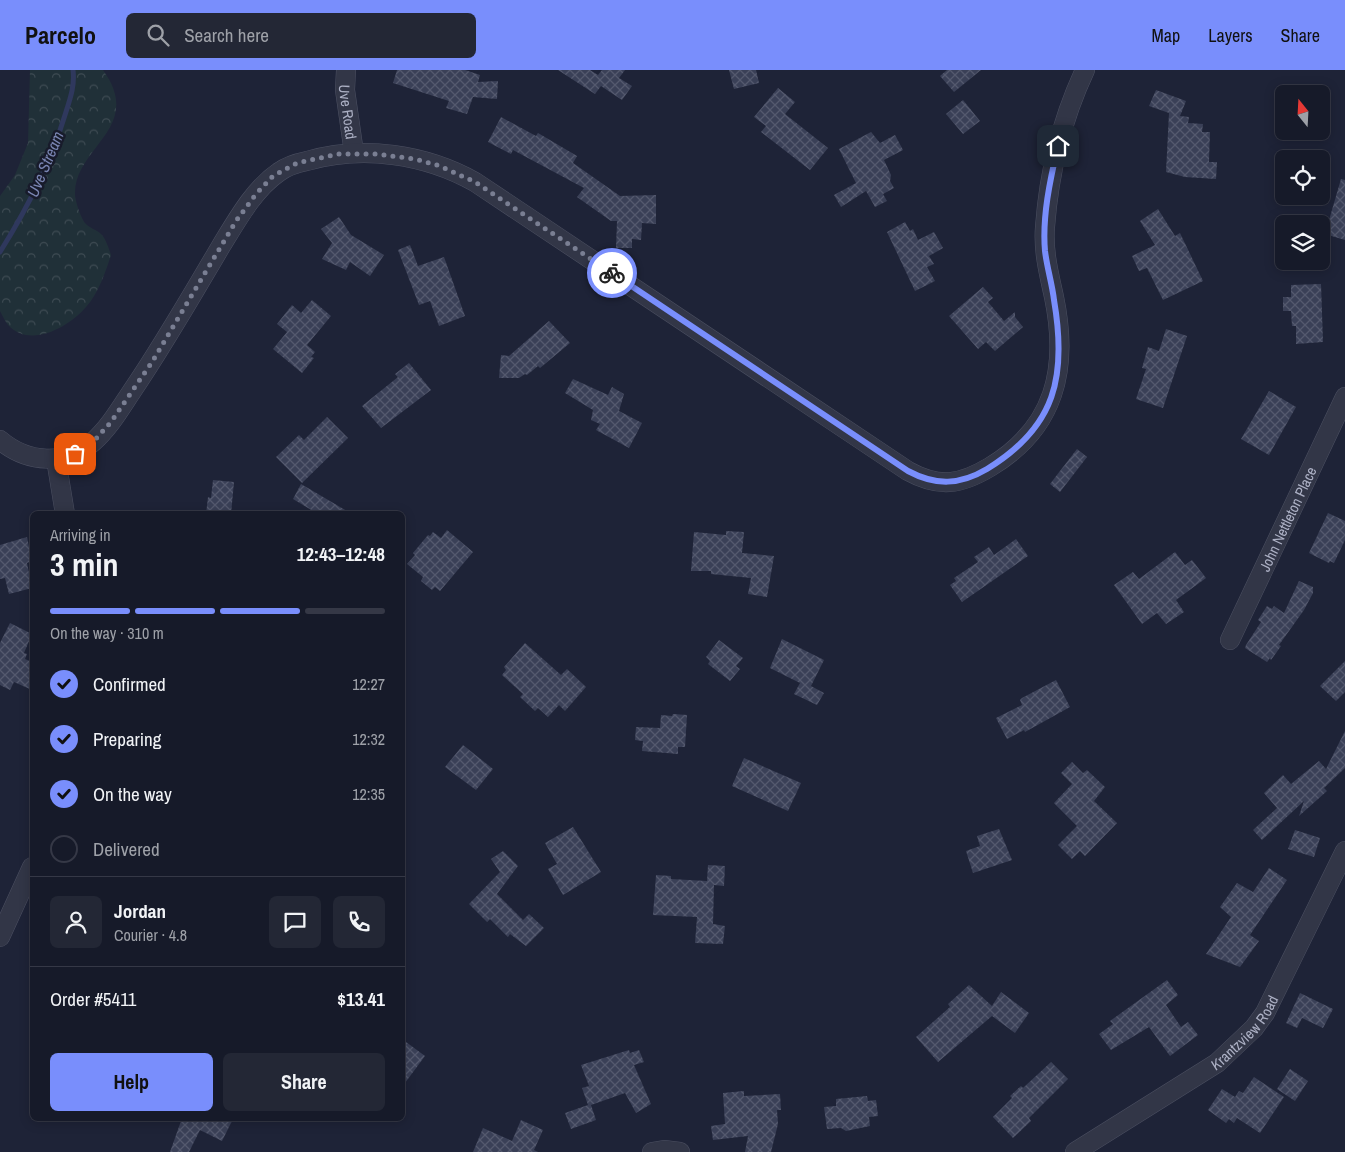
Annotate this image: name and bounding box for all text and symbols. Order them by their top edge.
search box [126,13,476,58]
text: Parcelo [25,19,96,51]
icon: search [144,21,172,49]
text: Search here [184,22,269,48]
text: Map [1152,23,1180,48]
text: Layers [1208,23,1253,48]
text: Share [1281,23,1320,48]
street label: Uve Road [334,84,362,140]
north arrow [1275,85,1330,140]
map controls [1275,85,1330,270]
pin [1037,125,1079,167]
water label: Uve Stream [21,128,69,200]
icon: home [1044,132,1072,160]
button: locate [1275,150,1330,205]
button: layers [1275,215,1330,270]
courier [587,248,637,298]
icon: bike [598,259,626,287]
pin [54,433,96,475]
icon: bag [61,440,89,468]
street label: John Nettleton Place [1254,463,1321,575]
text: Arriving in [50,524,111,546]
text: 12:43–12:48 [297,541,385,567]
text: 3 min [50,543,119,586]
text: On the way · 310 m [50,622,164,644]
icon: check [50,670,78,698]
text: Confirmed [93,671,166,697]
text: 12:27 [352,673,385,695]
icon: check [50,725,78,753]
text: Preparing [93,726,161,752]
text: 12:32 [352,728,385,750]
icon: check [50,780,78,808]
text: On the way [93,781,172,807]
text: 12:35 [352,783,385,805]
text: Delivered [93,836,160,862]
button: person [50,896,102,948]
button: chat [269,896,321,948]
button: phone [333,896,385,948]
text: Jordan [114,898,166,924]
text: Courier · 4.8 [114,924,187,946]
text: Order #5411 [50,986,136,1012]
text: $13.41 [337,986,385,1012]
street label: Krantzview Road [1207,992,1283,1075]
button: Help [50,1053,213,1111]
button: Share [223,1053,385,1111]

